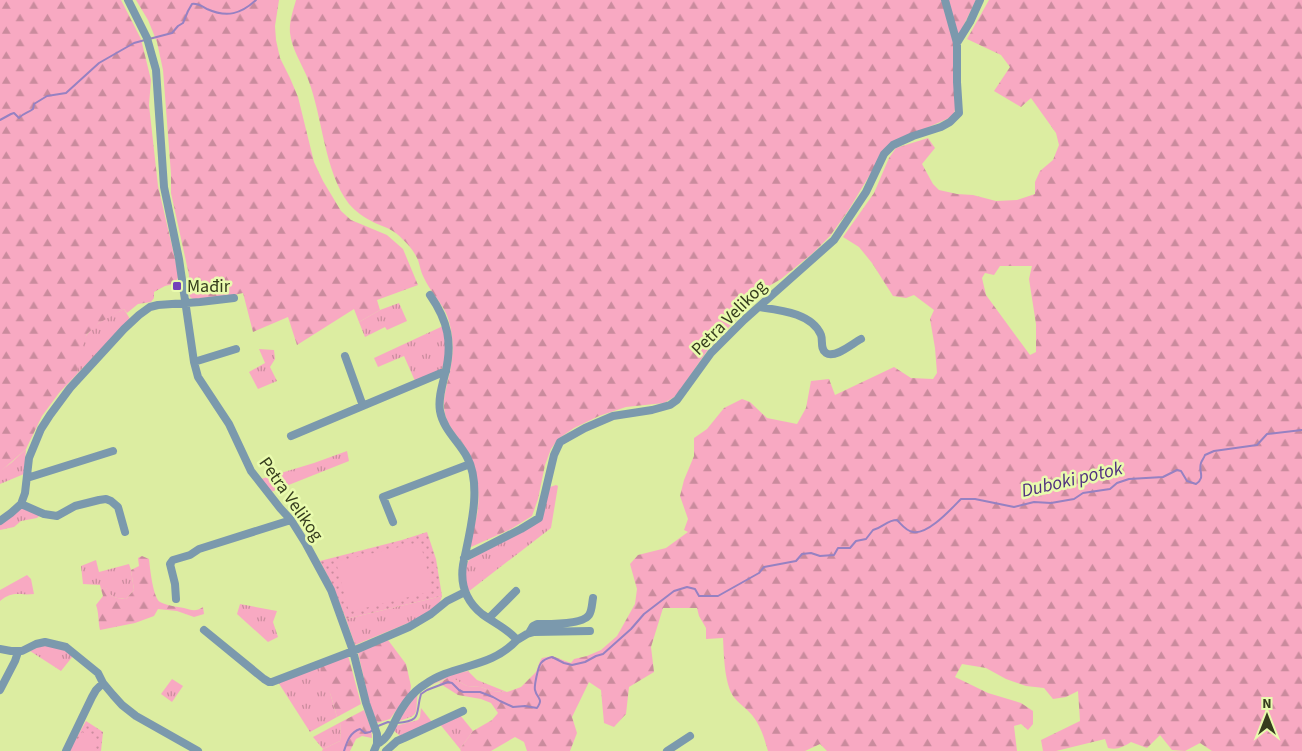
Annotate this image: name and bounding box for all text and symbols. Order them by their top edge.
place label: Mađir [187,274,231,299]
street label: Petra Velikog [686,275,772,361]
marker: Mađir [171,280,183,292]
street label: Petra Velikog [253,452,329,546]
water label: Duboki potok [1019,455,1126,505]
north arrow [1242,691,1292,741]
text: N [1262,694,1272,714]

